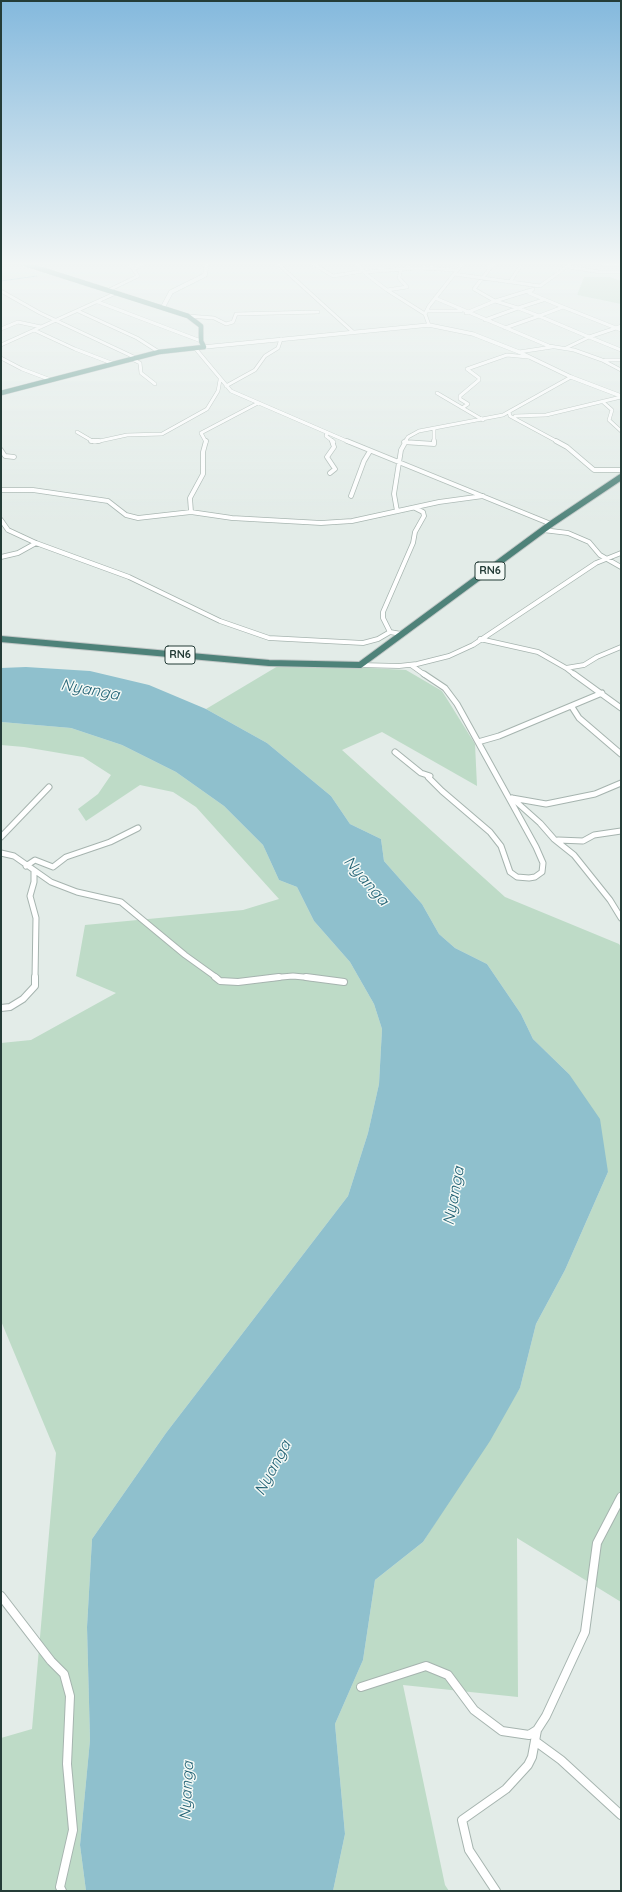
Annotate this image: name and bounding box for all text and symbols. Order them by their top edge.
road number: RN6 [475,562,505,580]
road number: RN6 [165,646,195,664]
water label: Nyanga [59,675,121,705]
water label: Nyanga [339,852,393,910]
water label: Nyanga [439,1165,469,1227]
water label: Nyanga [251,1437,295,1499]
water label: Nyanga [176,1761,198,1821]

